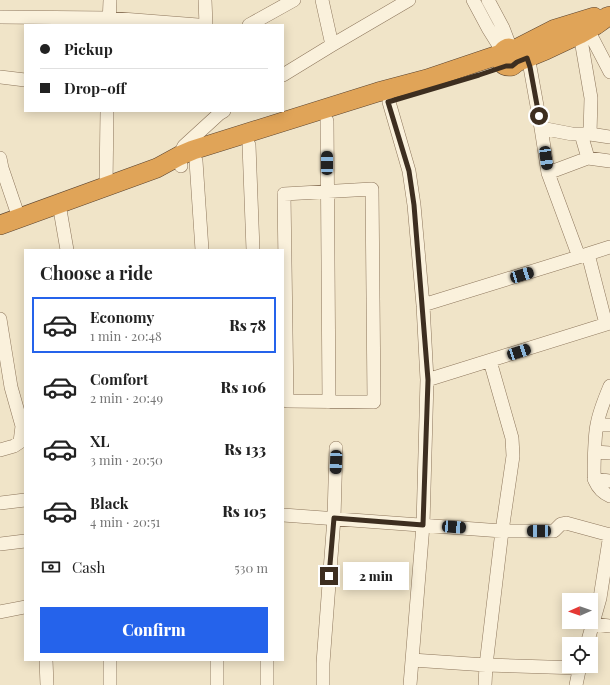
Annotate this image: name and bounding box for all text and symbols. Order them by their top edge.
text: Pickup [64,39,113,59]
text: Drop-off [64,78,126,98]
route start [530,107,548,125]
car [538,145,554,171]
car [321,151,333,175]
text: Choose a ride [40,261,153,285]
car [509,266,535,284]
icon: car [42,307,78,343]
text: Economy [90,307,154,327]
text: Rs 78 [229,315,266,335]
text: 1 min · 20:48 [90,327,162,344]
car [506,343,532,361]
icon: car [42,369,78,405]
text: Comfort [90,369,148,389]
text: Rs 106 [221,377,266,397]
text: 2 min · 20:49 [90,389,163,406]
icon: car [42,431,78,467]
text: XL [90,431,110,451]
text: Rs 133 [224,439,266,459]
car [330,450,342,474]
text: 3 min · 20:50 [90,451,163,468]
icon: car [42,493,78,529]
text: Black [90,493,129,513]
text: Rs 105 [222,501,266,521]
text: 4 min · 20:51 [90,513,160,530]
car [442,520,466,534]
car [527,525,551,537]
icon: cash [40,556,62,578]
text: Cash [72,557,105,577]
text: 530 m [234,559,268,576]
callout: 2 min [343,562,409,590]
route end [320,567,338,585]
text: 2 min [359,567,393,584]
north arrow [562,593,598,629]
map controls [562,593,598,673]
button: Confirm [40,607,268,653]
button: locate [562,637,598,673]

